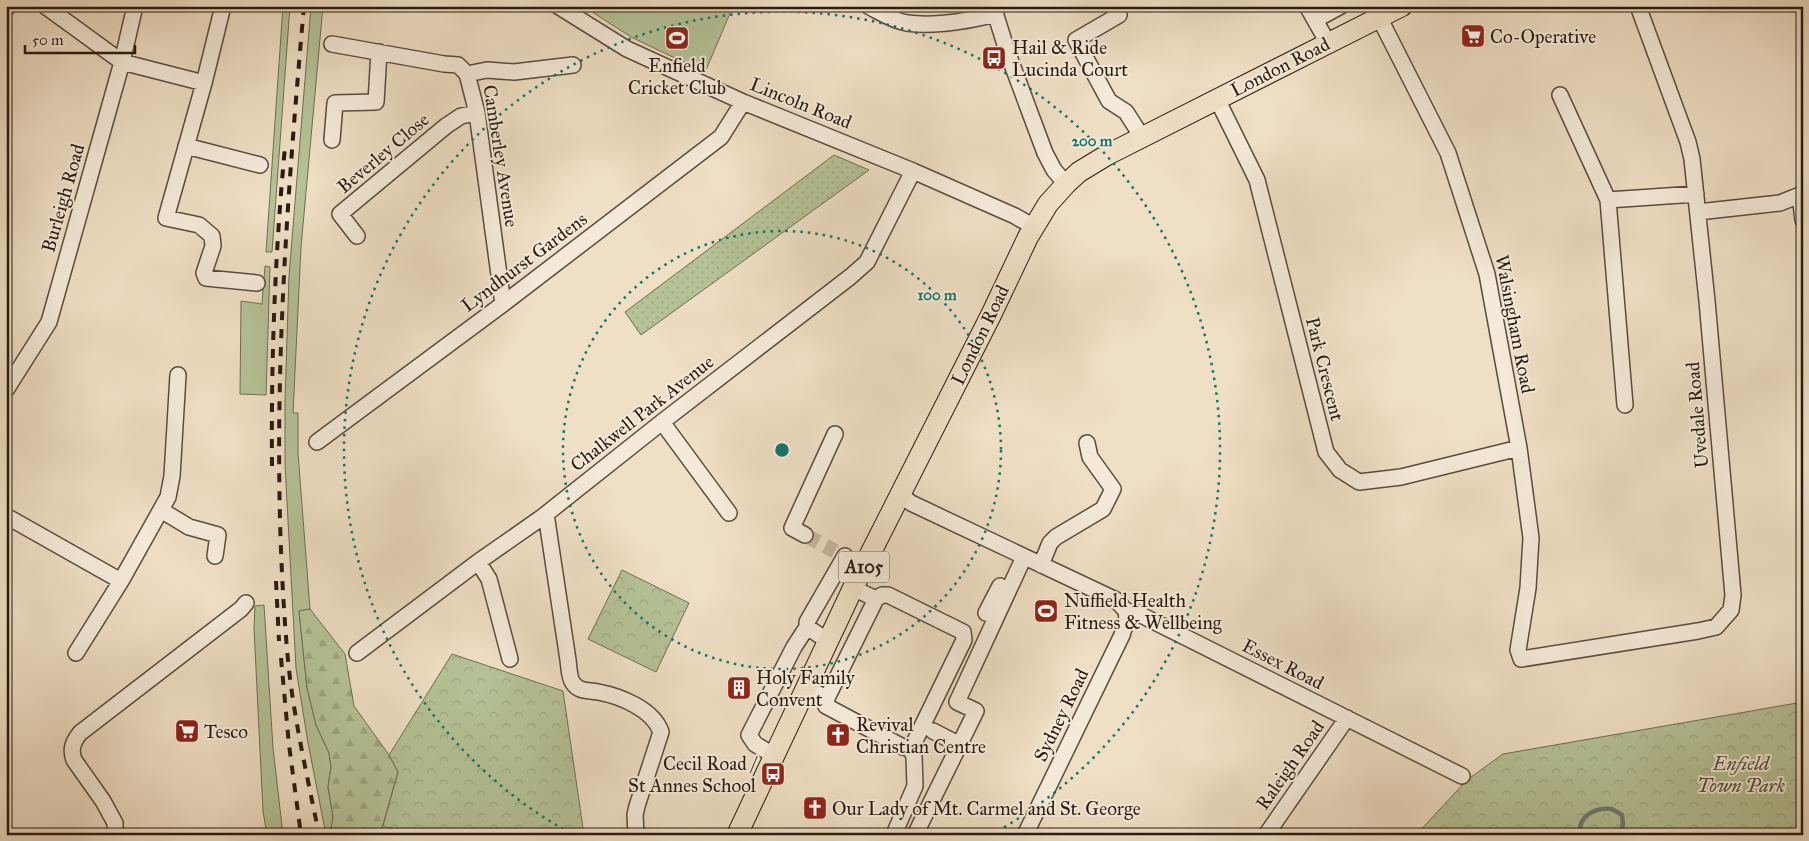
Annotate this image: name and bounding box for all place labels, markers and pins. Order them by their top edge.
supermarket icon: Co-Operative [1460,23,1486,49]
sports icon: Enfield Cricket Club [664,25,690,51]
place label: Co-Operative [1490,25,1596,48]
place label: Hail & Ride Lucinda Court [1012,36,1128,81]
bus stop icon: Hail & Ride Lucinda Court [981,45,1007,71]
place label: Enfield Cricket Club [628,54,726,99]
centre of rings [773,441,791,459]
place label: Nuffield Health Fitness & Wellbeing [1064,589,1222,635]
sports icon: Nuffield Health Fitness & Wellbeing [1033,598,1059,624]
place label: Holy Family Convent [756,666,856,711]
building icon: Holy Family Convent [726,675,752,701]
place label: Revival Christian Centre [856,713,986,758]
supermarket icon: Tesco [174,718,200,744]
place label: Tesco [204,720,248,743]
church icon: Revival Christian Centre [825,722,851,748]
place label: Cecil Road / St Annes School [628,752,758,797]
bus stop icon: Cecil Road / St Annes School [760,761,786,787]
church icon: Our Lady of Mt. Carmel and St. George [802,795,828,821]
place label: Our Lady of Mt. Carmel and St. George [832,797,1141,821]

